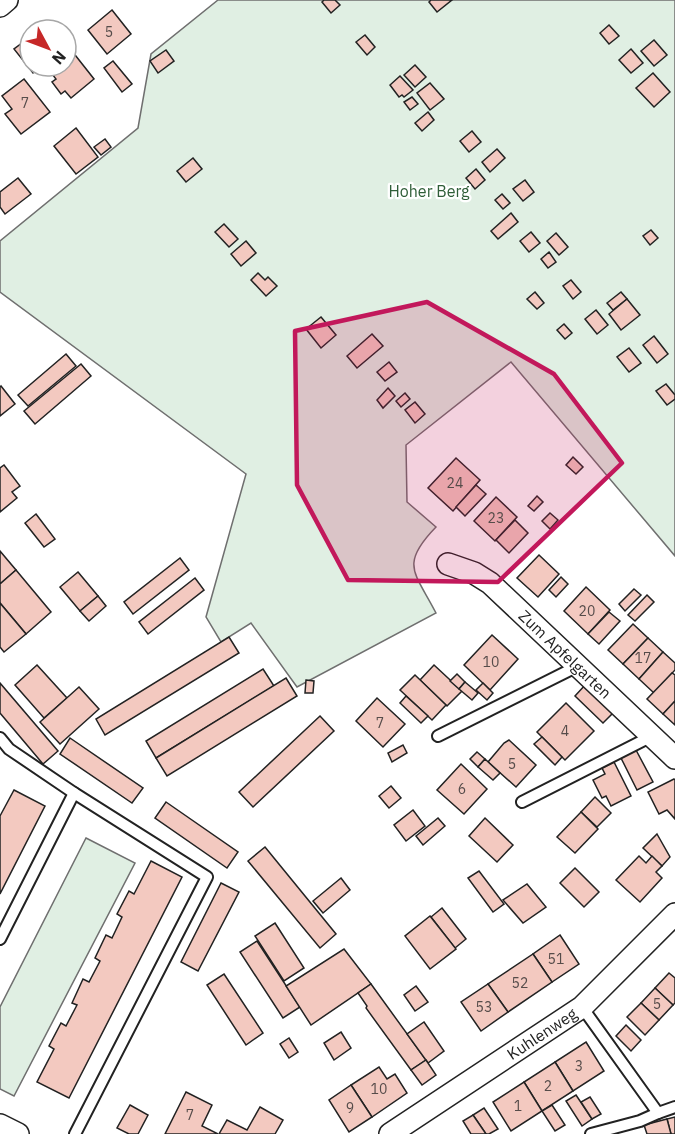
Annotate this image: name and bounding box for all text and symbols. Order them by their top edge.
north arrow [18,18,78,78]
house number: 5 [105,23,113,41]
text: N [48,47,71,69]
house number: 7 [21,94,29,112]
park label: Hoher Berg [389,181,470,201]
house number: 24 [447,474,463,492]
house number: 23 [488,509,504,527]
house number: 20 [579,602,595,620]
street label: Zum Apfelgarten [515,606,616,703]
house number: 17 [635,649,651,667]
house number: 10 [483,653,499,671]
house number: 7 [376,714,384,732]
house number: 4 [561,722,569,740]
house number: 5 [508,755,516,773]
house number: 6 [458,780,466,798]
house number: 51 [548,950,564,968]
house number: 52 [512,974,528,992]
house number: 5 [653,995,661,1013]
house number: 53 [476,998,492,1016]
street label: Kuhlenweg [503,1003,581,1064]
house number: 3 [575,1057,583,1075]
house number: 2 [544,1077,552,1095]
house number: 10 [371,1080,387,1098]
house number: 1 [514,1097,522,1115]
house number: 9 [346,1099,354,1117]
house number: 7 [186,1106,194,1124]

